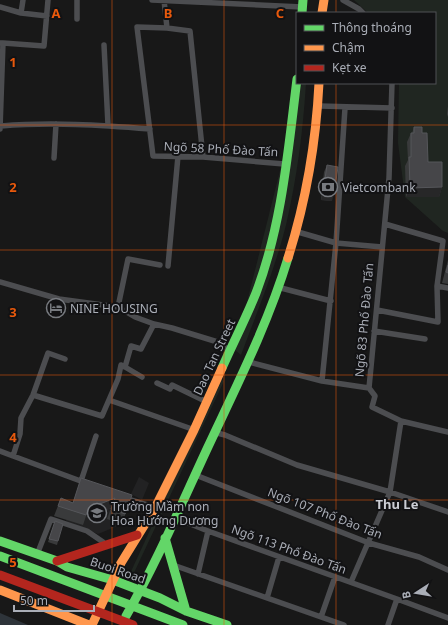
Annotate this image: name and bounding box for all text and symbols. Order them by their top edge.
text: A [52,4,61,22]
text: B [164,4,172,22]
text: C [276,4,284,22]
legend [296,12,436,84]
text: Thông thoáng [332,19,412,36]
text: Chậm [332,39,365,56]
text: 1 [9,53,17,71]
text: Kẹt xe [332,59,367,76]
street label: Ngõ 58 Phố Đào Tấn [163,138,279,160]
bank icon: Vietcombank [317,176,339,198]
text: 2 [9,178,17,196]
place label: Vietcombank [342,179,416,196]
street label: Ngõ 83 Phố Đào Tấn [351,262,377,378]
hotel icon: NINE HOUSING [45,297,67,319]
place label: NINE HOUSING [70,300,158,317]
text: 3 [9,303,17,321]
street label: Dao Tan Street [189,315,239,398]
text: 4 [9,428,17,446]
street label: Ngõ 107 Phố Đào Tấn [265,483,385,543]
district label: Thu Le [376,495,419,513]
place label: Trường Mầm non Hoa Hướng Dương [111,498,218,529]
school or university icon: Trường Mầm non Hoa Hướng Dương [86,502,108,524]
street label: Ngõ 113 Phố Đào Tấn [229,520,349,578]
text: 5 [9,553,17,571]
street label: Buoi Road [88,553,148,587]
north arrow [396,573,436,613]
scale bar [14,587,94,613]
text: B [398,590,414,600]
text: 50 m [20,592,48,609]

